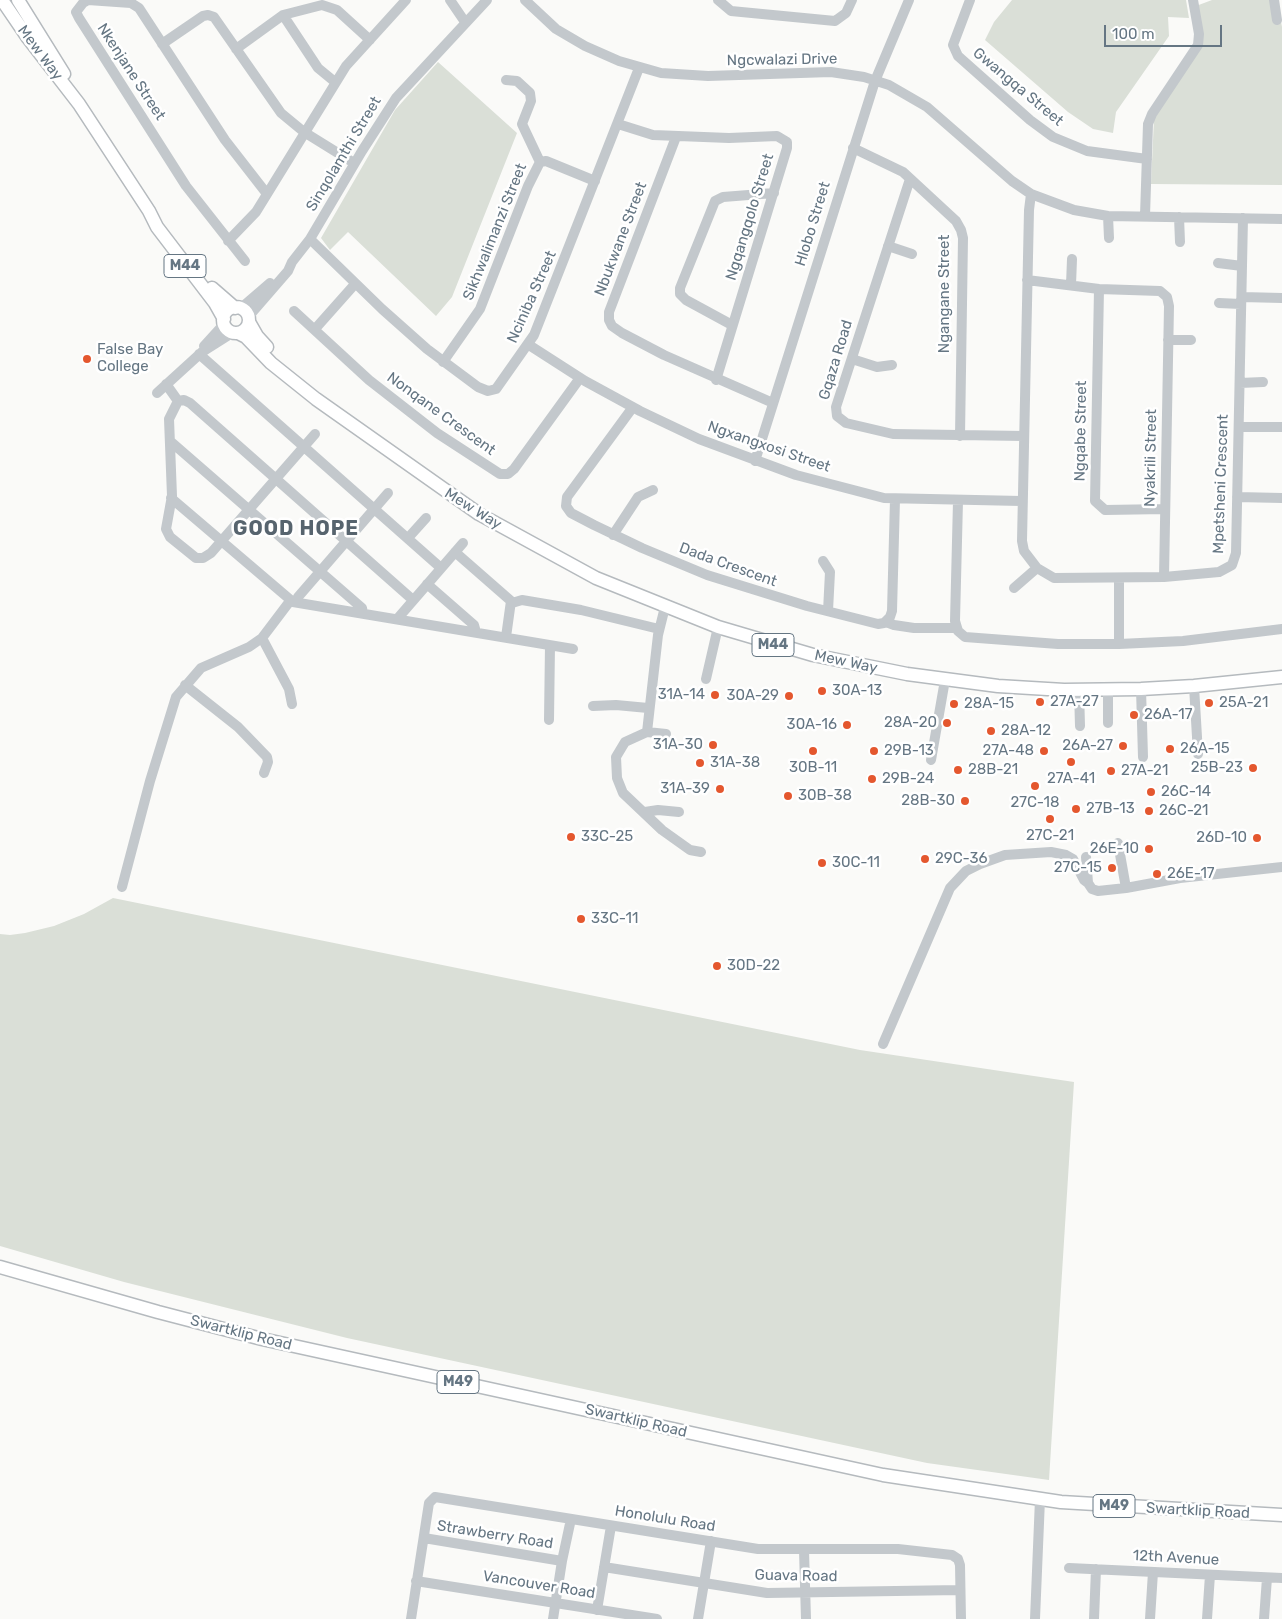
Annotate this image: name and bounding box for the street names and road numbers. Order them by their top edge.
street label: Nkenjane Street [93,20,169,124]
street label: Mew Way [14,22,66,84]
street label: Gwangqa Street [969,44,1067,130]
street label: Ngcwalazi Drive [727,50,837,70]
street label: Sinqolamthi Street [303,93,385,215]
street label: Ngqangqolo Street [722,151,778,283]
street label: Sikhwalimanzi Street [459,161,531,303]
street label: Nbukwane Street [591,179,651,299]
street label: Hlobo Street [792,180,834,268]
street label: Ngangane Street [936,235,954,353]
street label: Nciniba Street [504,248,560,346]
road number: M44 [164,255,206,278]
street label: Gqaza Road [815,318,857,402]
street label: Nonqane Crescent [383,369,499,459]
street label: Ngqabe Street [1071,380,1091,482]
street label: Nyakrili Street [1141,409,1161,507]
street label: Mpetsheni Crescent [1210,414,1232,554]
street label: Ngxangxosi Street [705,418,833,476]
street label: Mew Way [441,484,505,534]
street label: Dada Crescent [677,539,779,591]
road number: M44 [752,634,794,656]
street label: Mew Way [813,647,879,677]
street label: Swartklip Road [188,1312,294,1354]
road number: M49 [437,1370,479,1394]
street label: Swartklip Road [583,1401,689,1441]
road number: M49 [1093,1494,1135,1518]
street label: Swartklip Road [1146,1499,1250,1523]
street label: Honolulu Road [613,1502,717,1536]
street label: Strawberry Road [436,1517,554,1553]
street label: 12th Avenue [1132,1547,1220,1569]
street label: Guava Road [754,1566,838,1586]
street label: Vancouver Road [481,1567,597,1603]

